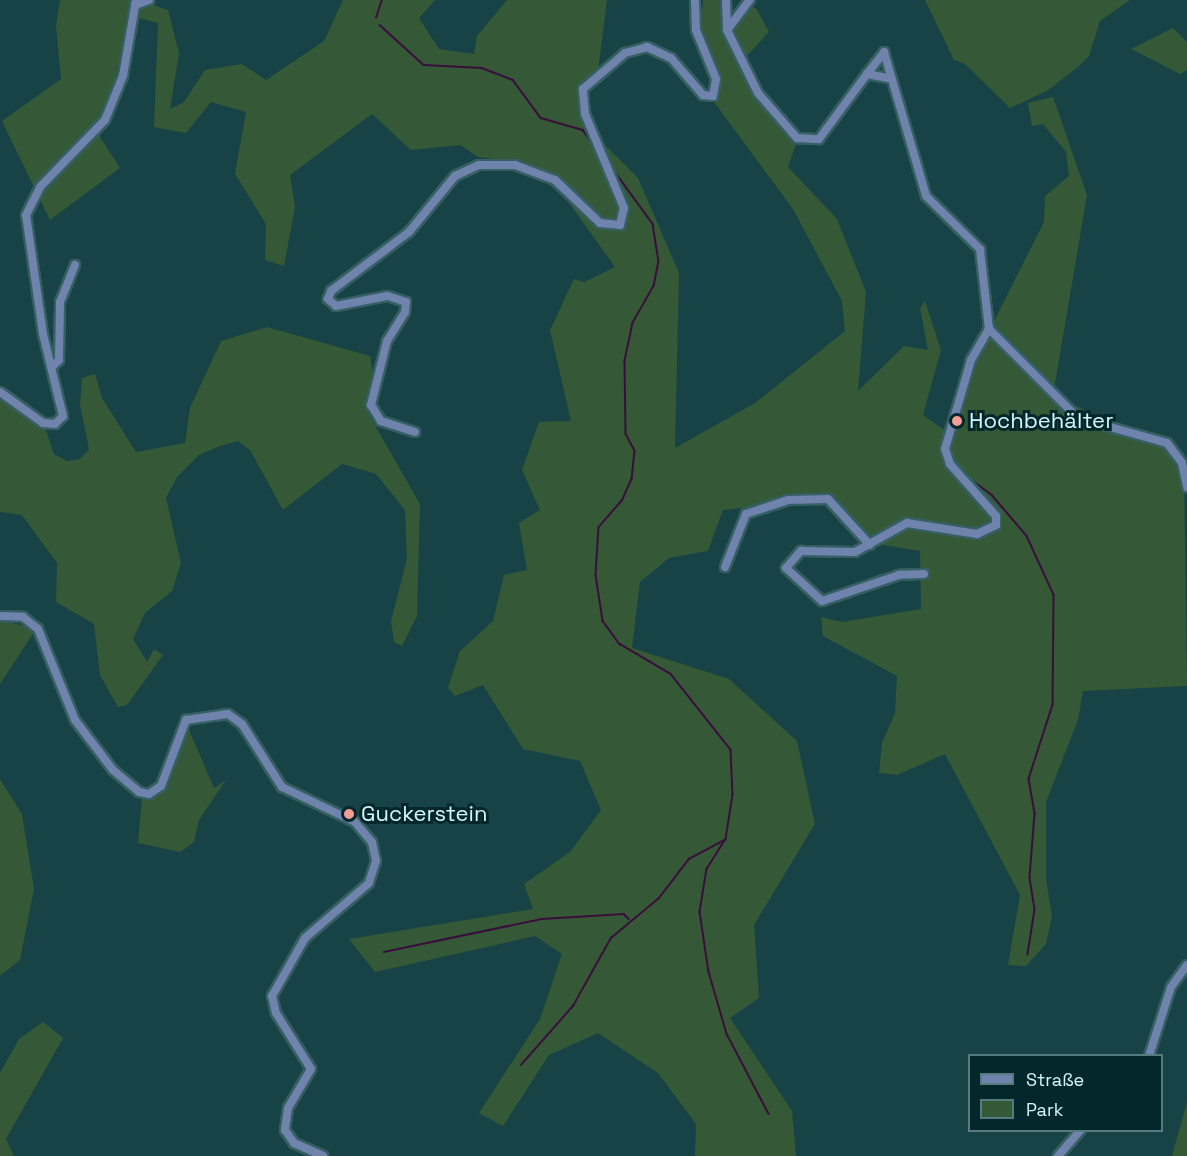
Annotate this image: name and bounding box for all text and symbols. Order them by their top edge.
place label: Hochbehälter [969,408,1113,434]
marker: Hochbehälter [950,414,964,428]
place label: Guckerstein [361,801,487,827]
marker: Guckerstein [342,807,356,821]
legend [968,1054,1163,1132]
text: Straße [1026,1068,1084,1091]
text: Park [1026,1098,1063,1121]

